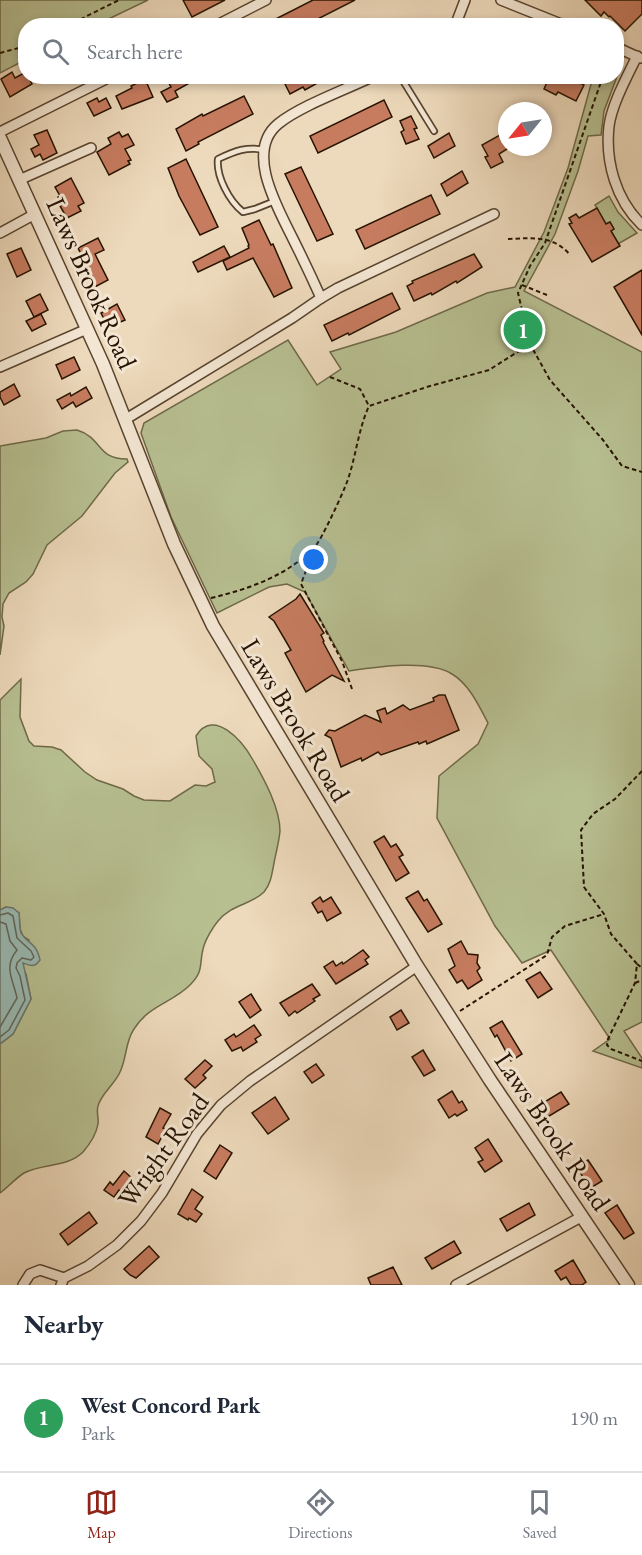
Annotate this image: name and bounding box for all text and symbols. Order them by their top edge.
search box [18,18,624,84]
icon: search [39,35,72,68]
text: Search here [87,37,182,66]
north arrow [498,102,552,156]
street label: Laws Brook Road [39,192,146,375]
pin: 1 [504,308,542,352]
your location [299,545,328,574]
street label: Laws Brook Road [234,632,359,808]
street label: Laws Brook Road [487,1045,619,1217]
street label: Wright Road [109,1085,217,1214]
text: Nearby [24,1307,104,1341]
text: West Concord Park [81,1391,260,1420]
text: 1 [38,1405,49,1431]
text: 190 m [570,1405,618,1431]
text: Park [81,1420,115,1446]
tab: Map [85,1486,118,1543]
tab: Directions [288,1486,353,1543]
tab: Saved [523,1486,557,1543]

